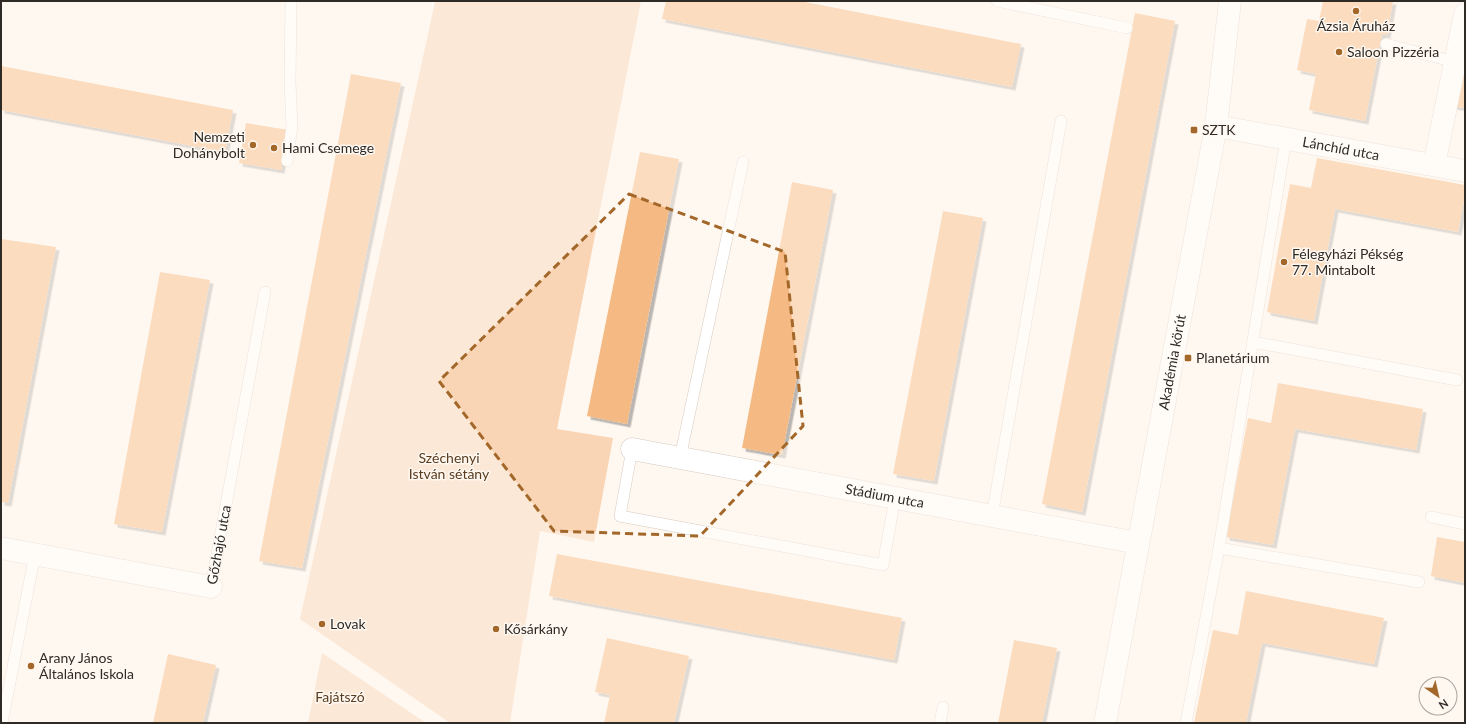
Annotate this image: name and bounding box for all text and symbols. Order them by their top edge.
marker: Ázsia Áruház [1351,6,1361,16]
place label: Ázsia Áruház [1317,17,1395,34]
place label: Saloon Pizzéria [1347,43,1439,60]
marker: Saloon Pizzéria [1334,47,1344,57]
place label: SZTK [1202,121,1236,138]
marker: SZTK [1189,125,1199,135]
place label: Nemzeti Dohánybolt [173,128,245,161]
street label: Lánchíd utca [1301,133,1381,163]
place label: Hami Csemege [282,139,374,156]
marker: Nemzeti Dohánybolt [248,140,258,150]
marker: Hami Csemege [269,143,279,153]
place label: Félegyházi Pékség 77. Mintabolt [1292,245,1403,278]
marker: Félegyházi Pékség 77. Mintabolt [1279,257,1289,267]
street label: Akadémia körút [1154,313,1189,411]
place label: Planetárium [1196,349,1270,366]
marker: Planetárium [1183,353,1193,363]
park label: Széchenyi István sétány [409,449,490,482]
street label: Stádium utca [844,480,926,511]
street label: Gőzhajó utca [203,503,234,586]
place label: Lovak [330,615,366,632]
marker: Lovak [317,619,327,629]
place label: Kősárkány [504,620,569,637]
marker: Kősárkány [491,624,501,634]
place label: Arany János Általános Iskola [39,649,134,682]
marker: Arany János Általános Iskola [26,661,36,671]
north arrow [1418,676,1458,716]
park label: Fajátszó [315,688,365,705]
text: N [1437,697,1451,712]

